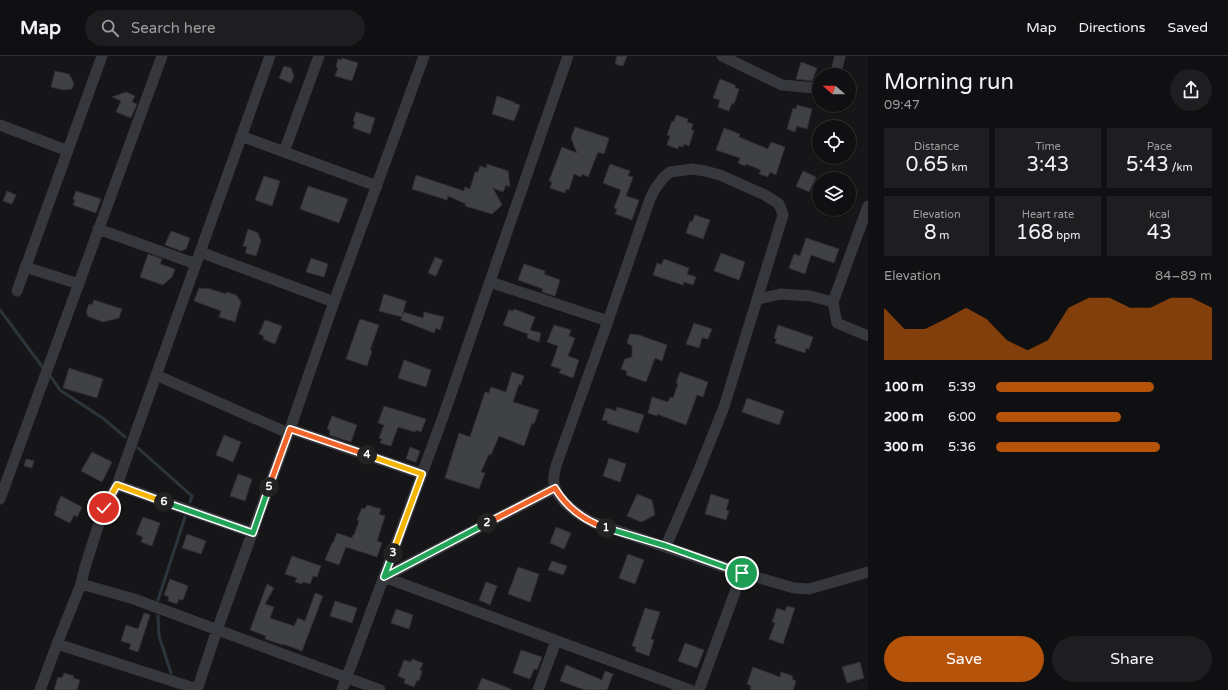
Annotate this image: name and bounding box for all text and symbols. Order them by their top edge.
search box [85,10,365,46]
text: Map [20,17,61,39]
icon: search [99,17,121,39]
text: Search here [131,19,215,37]
text: Map [1026,19,1057,36]
text: Directions [1079,19,1146,36]
text: Saved [1168,19,1208,36]
north arrow [812,68,856,112]
map controls [812,68,856,216]
text: Morning run [884,69,1014,95]
button: share [1170,69,1212,111]
text: 09:47 [884,97,920,113]
button: locate [812,120,856,164]
text: Distance [914,140,959,153]
text: Time [1035,140,1061,153]
text: Pace [1147,140,1172,153]
text: 0.65 [906,153,949,177]
text: 3:43 [1027,153,1069,177]
text: 5:43 [1126,153,1169,177]
text: km [949,161,968,174]
text: /km [1169,161,1193,174]
button: layers [812,172,856,216]
text: Elevation [913,208,961,221]
text: Heart rate [1022,208,1074,221]
text: kcal [1149,208,1170,221]
text: 8 [924,221,936,245]
text: 168 [1016,221,1053,245]
text: 43 [1147,221,1172,245]
text: m [936,229,949,242]
text: bpm [1053,229,1080,242]
text: Elevation [884,268,941,284]
text: 84–89 m [1155,268,1212,284]
text: 100 m [884,379,924,395]
text: 5:39 [948,379,976,395]
text: 200 m [884,409,924,425]
text: 6:00 [948,409,976,425]
text: 300 m [884,439,924,455]
text: 5:36 [948,439,976,455]
pin: 4 [357,445,377,465]
text: 4 [364,448,370,461]
pin: 5 [259,477,279,497]
text: 5 [266,480,272,493]
pin [87,491,121,525]
pin: 6 [154,492,174,512]
text: 6 [161,495,167,508]
icon: check [93,497,115,519]
pin: 2 [477,513,497,533]
text: 2 [484,516,490,529]
pin: 1 [596,518,616,538]
text: 1 [603,521,609,534]
pin: 3 [383,543,403,563]
text: 3 [390,546,396,559]
pin [725,556,759,590]
icon: arrive [731,562,753,584]
button: Save [884,636,1044,682]
button: Share [1052,636,1212,682]

